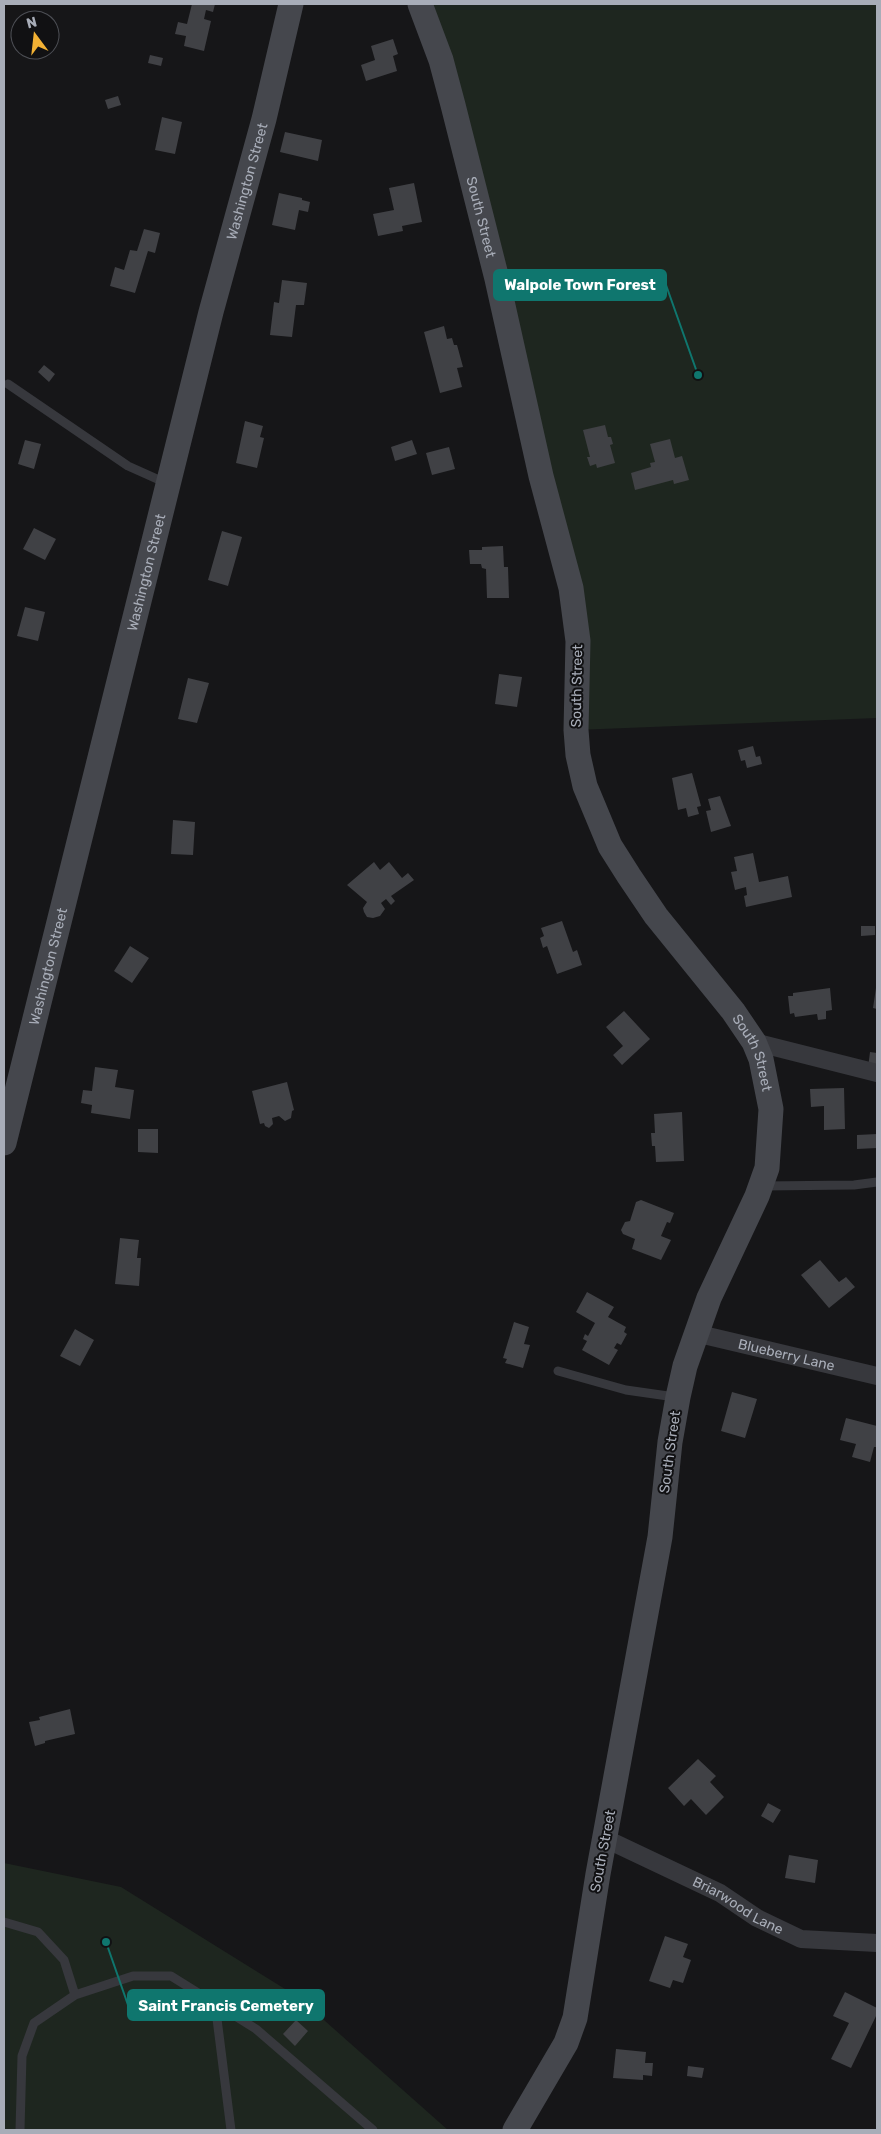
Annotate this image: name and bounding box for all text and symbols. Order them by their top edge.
north arrow [10,10,60,60]
text: N [25,13,39,32]
street label: Washington Street [223,120,271,242]
street label: South Street [463,175,500,260]
callout: Walpole Town Forest [494,270,666,300]
text: Walpole Town Forest [504,276,656,294]
street label: Washington Street [123,511,169,633]
street label: South Street [568,644,586,728]
street label: Washington Street [25,905,71,1027]
street label: South Street [729,1011,776,1093]
street label: Blueberry Lane [737,1335,837,1374]
street label: South Street [656,1409,684,1494]
street label: South Street [587,1808,619,1893]
street label: Briarwood Lane [690,1873,786,1938]
callout: Saint Francis Cemetery [128,1990,324,2020]
text: Saint Francis Cemetery [138,1997,314,2015]

